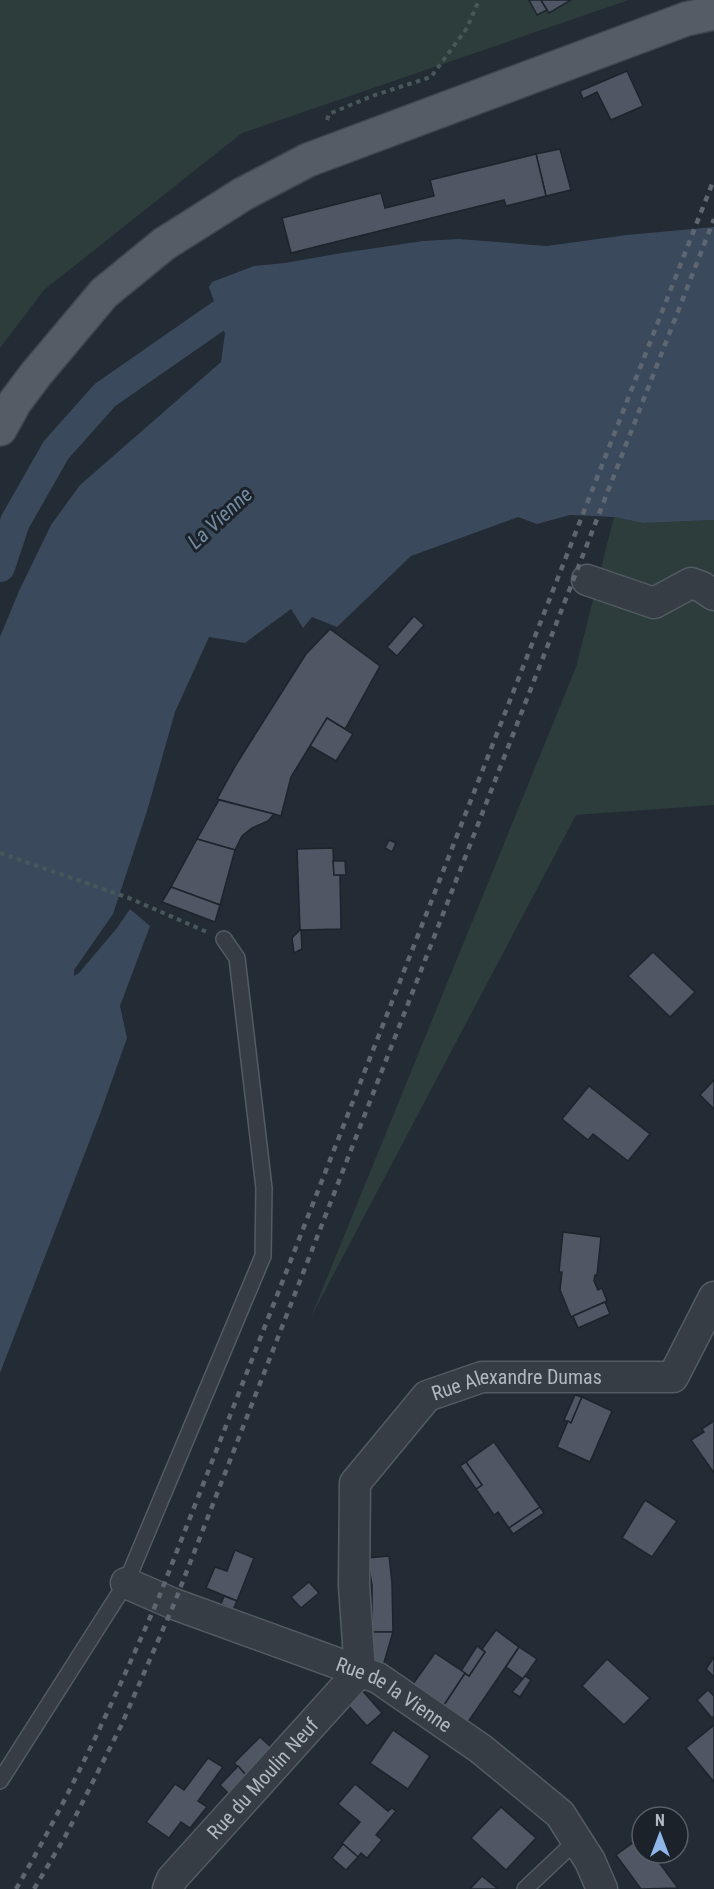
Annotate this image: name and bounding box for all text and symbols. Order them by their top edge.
water label: La Vienne [183,482,257,554]
street label: Rue Alexandre Dumas [428,1365,602,1406]
street label: Rue de la Vienne [333,1652,456,1737]
street label: Rue du Moulin Neuf [202,1713,324,1844]
north arrow [630,1805,690,1865]
text: N [655,1811,665,1830]

